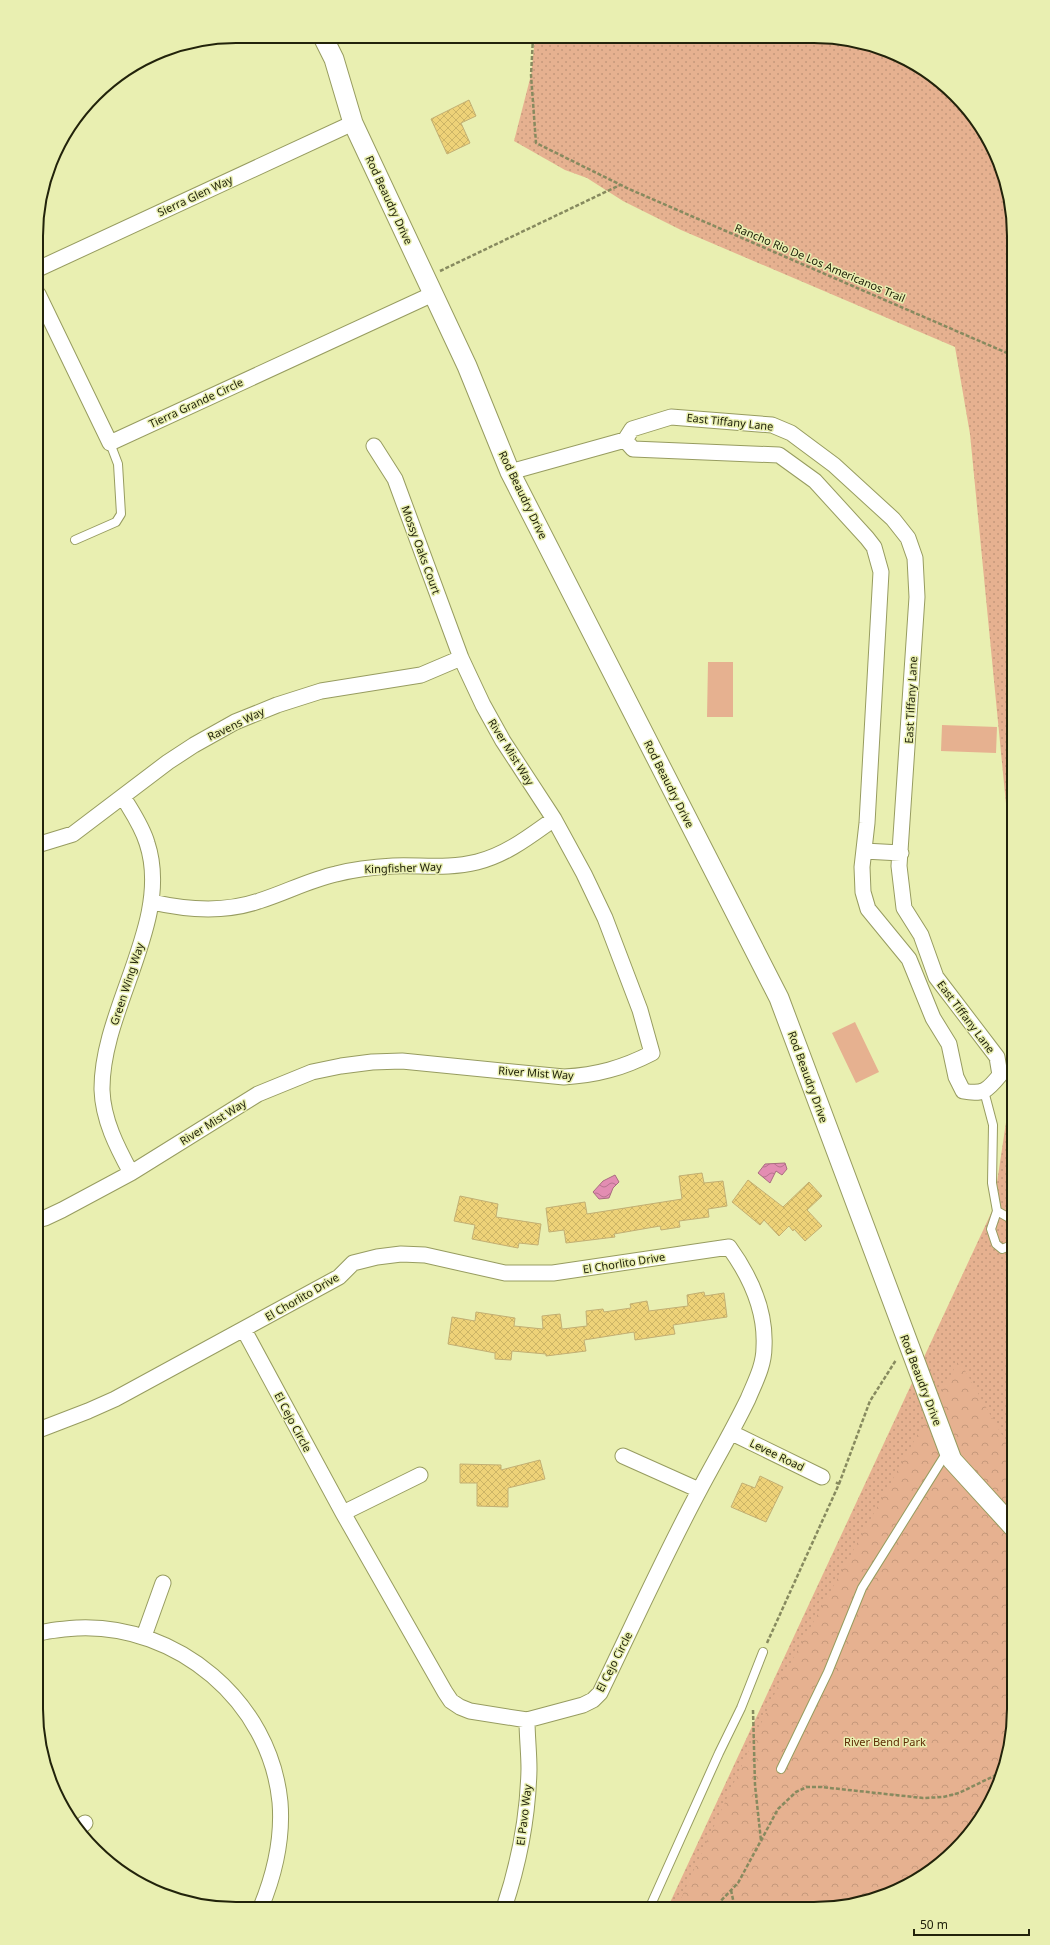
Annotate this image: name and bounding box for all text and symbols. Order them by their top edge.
street label: Rod Beaudry Drive [362,153,417,247]
street label: Sierra Glen Way [155,171,235,220]
street label: Rancho Rio De Los Americanos Trail [733,220,908,305]
street label: Tierra Grande Circle [146,374,245,431]
street label: East Tiffany Lane [686,409,774,434]
street label: Rod Beaudry Drive [496,448,551,541]
street label: Mossy Oaks Court [398,503,444,596]
street label: East Tiffany Lane [901,656,920,744]
street label: Ravens Way [205,703,267,744]
street label: River Mist Way [485,716,538,788]
street label: Rod Beaudry Drive [641,737,698,830]
street label: Kingfisher Way [364,859,442,876]
street label: Green Wing Way [106,940,147,1027]
street label: East Tiffany Lane [934,977,999,1056]
street label: Rod Beaudry Drive [785,1029,832,1125]
street label: River Mist Way [498,1062,575,1083]
street label: River Mist Way [177,1095,249,1148]
street label: El Chorlito Drive [582,1249,666,1276]
street label: El Chorlito Drive [262,1269,342,1324]
street label: Rod Beaudry Drive [897,1332,946,1428]
street label: El Cejo Circle [271,1389,316,1454]
street label: Levee Road [747,1435,807,1474]
street label: El Cejo Circle [592,1629,635,1694]
park label: River Bend Park [844,1734,926,1749]
street label: El Pavo Way [512,1783,535,1846]
scale bar [914,1911,1029,1937]
text: 50 m [920,1916,948,1933]

